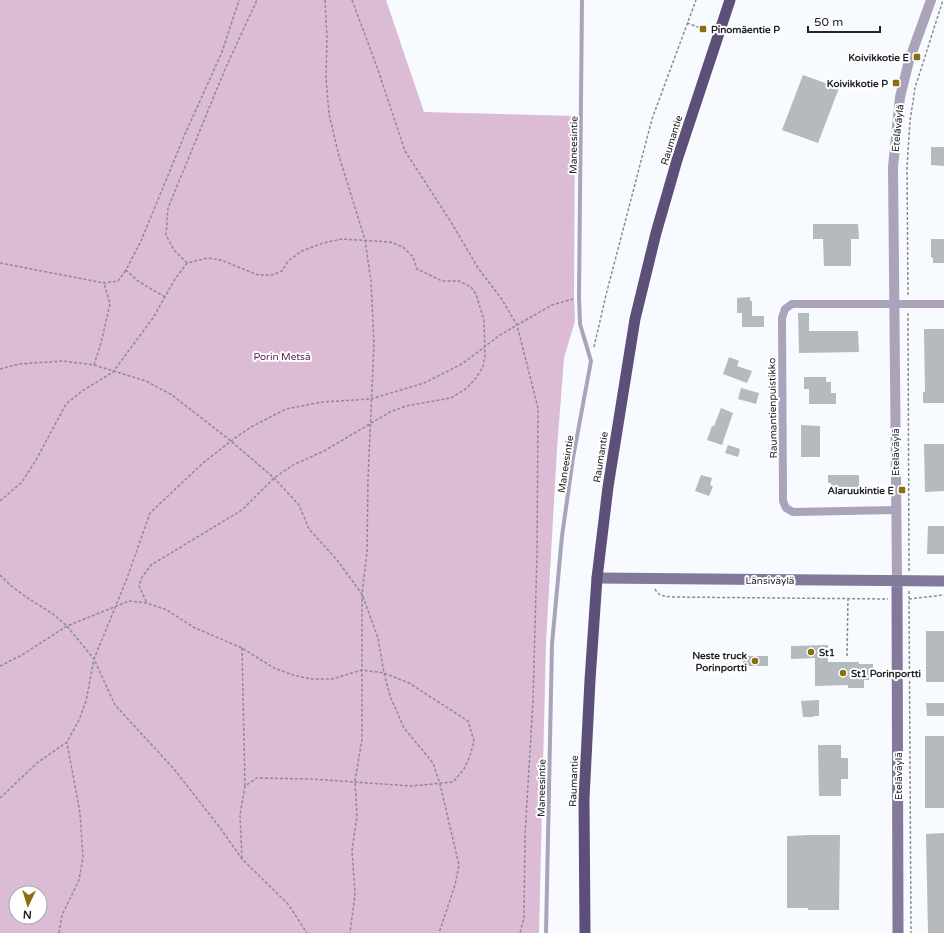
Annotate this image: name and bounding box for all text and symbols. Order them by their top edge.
scale bar [808,8,880,34]
text: 50 m [814,15,843,29]
marker: Pinomäentie P [698,24,708,34]
place label: Pinomäentie P [711,24,780,36]
place label: Koivikkotie E [848,52,910,64]
marker: Koivikkotie E [912,52,922,62]
place label: Koivikkotie P [827,78,888,90]
marker: Koivikkotie P [891,78,901,88]
street label: Eteläväylä [890,104,906,153]
street label: Raumantie [659,114,685,167]
street label: Maneesintie [567,116,581,174]
park label: Porin Metsä [253,351,311,363]
street label: Raumantienpuistikko [766,358,780,458]
street label: Eteläväylä [890,428,902,476]
street label: Raumantie [591,430,611,484]
street label: Maneesintie [556,434,576,494]
place label: Alaruukintie E [828,485,895,497]
marker: Alaruukintie E [897,485,907,495]
street label: Länsiväylä [745,575,795,587]
marker: St1 [806,647,816,657]
place label: St1 [819,647,835,659]
place label: Neste truck Porinportti [692,650,748,674]
marker: Neste truck Porinportti [750,656,760,666]
marker: St1 Porinportti [838,668,848,678]
place label: St1 Porinportti [851,668,922,680]
street label: Eteläväylä [893,752,905,800]
street label: Raumantie [567,755,581,807]
street label: Maneesintie [535,759,549,817]
north arrow [8,885,48,925]
text: N [22,908,32,921]

